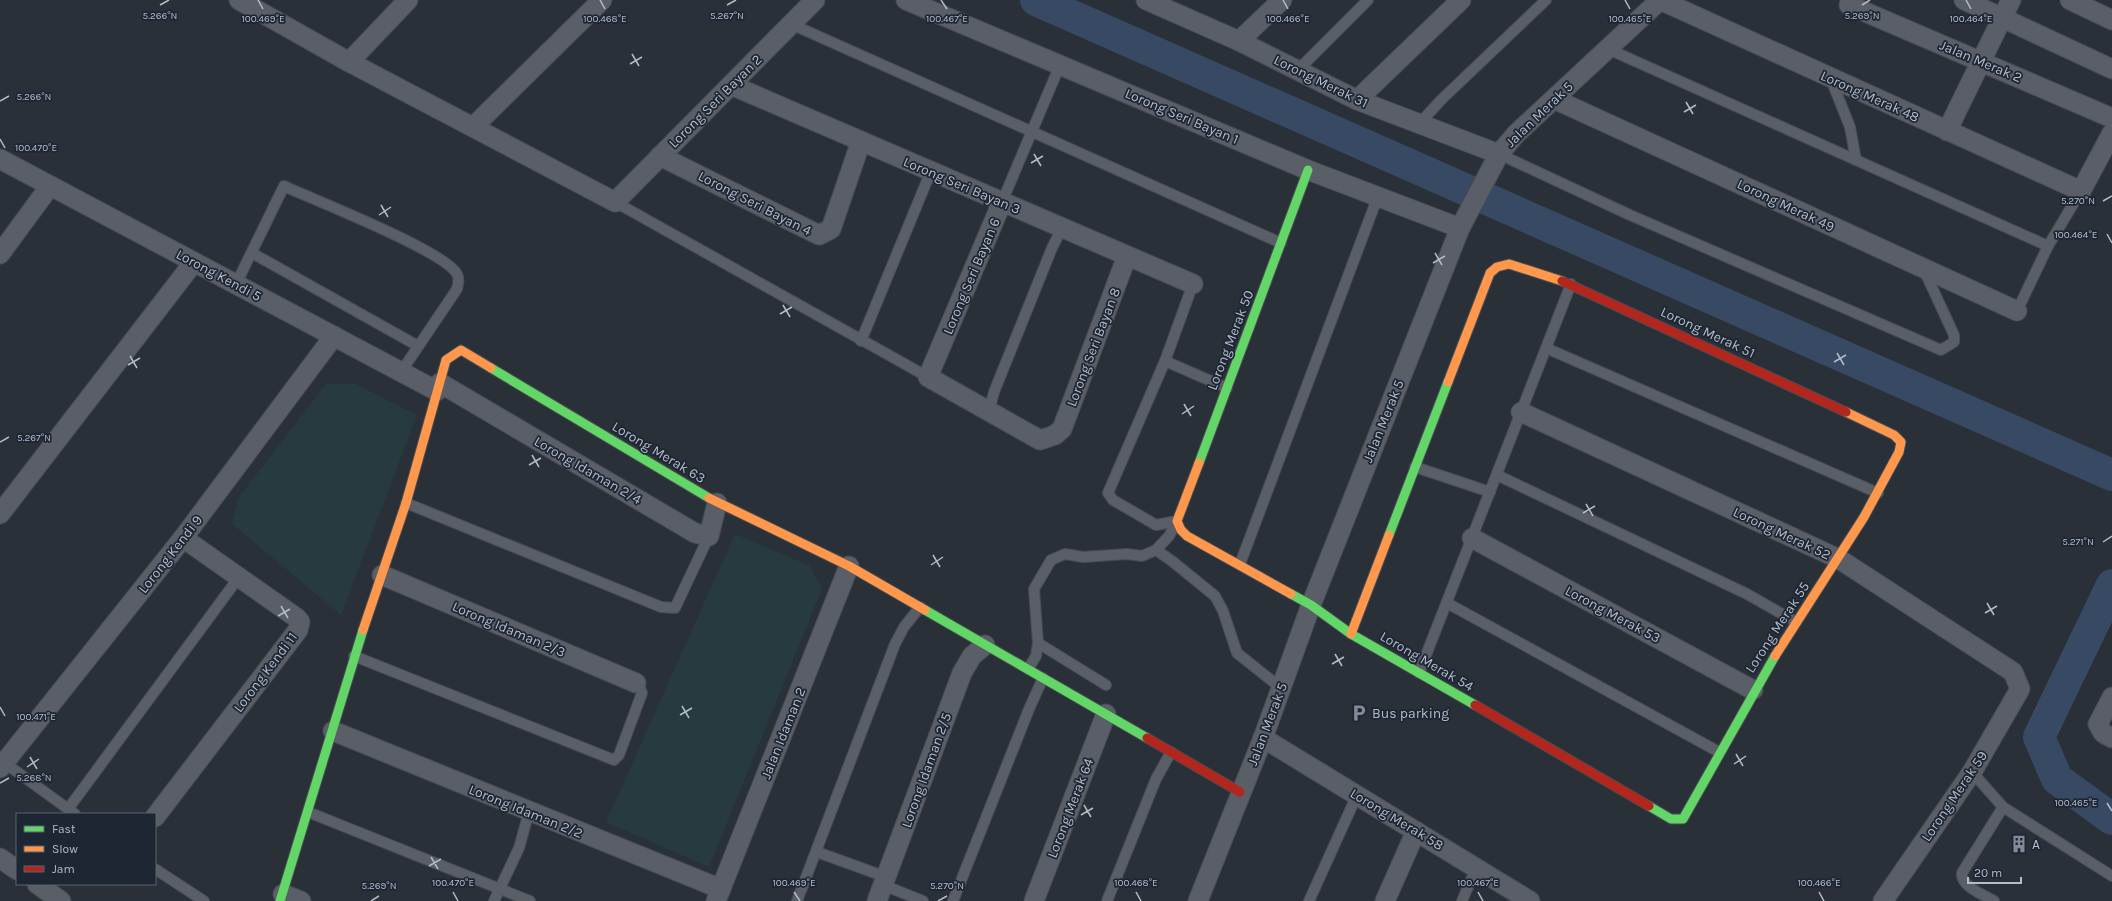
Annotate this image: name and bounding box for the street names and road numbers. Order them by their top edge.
street label: Jalan Merak 2 [1937,36,2025,86]
street label: Lorong Seri Bayan 2 [665,51,766,152]
street label: Lorong Merak 31 [1271,51,1371,112]
street label: Lorong Merak 48 [1818,67,1922,126]
street label: Jalan Merak 5 [1502,78,1577,151]
street label: Lorong Seri Bayan 1 [1122,85,1241,148]
street label: Lorong Seri Bayan 3 [901,153,1023,218]
street label: Lorong Seri Bayan 4 [695,167,814,239]
street label: Lorong Merak 49 [1734,175,1837,235]
street label: Lorong Seri Bayan 6 [939,215,1004,337]
street label: Lorong Kendi 5 [173,246,265,305]
street label: Lorong Seri Bayan 8 [1063,285,1124,409]
street label: Lorong Merak 50 [1204,288,1257,393]
street label: Lorong Merak 51 [1658,303,1758,362]
street label: Jalan Merak 5 [1359,377,1408,465]
street label: Lorong Merak 63 [609,418,709,487]
street label: Lorong Idaman 2/4 [531,433,645,508]
street label: Lorong Merak 52 [1730,503,1833,563]
street label: Lorong Kendi 9 [135,512,206,597]
street label: Lorong Merak 55 [1742,578,1813,676]
street label: Lorong Merak 53 [1562,582,1663,647]
street label: Lorong Idaman 2/3 [450,598,568,661]
street label: Lorong Merak 54 [1377,628,1477,695]
street label: Lorong Kendi 11 [230,629,301,716]
street label: Jalan Merak 5 [1244,680,1291,768]
street label: Jalan Idaman 2 [757,685,810,782]
street label: Lorong Idaman 2/5 [898,710,955,830]
street label: Lorong Merak 59 [1918,748,1991,845]
street label: Lorong Merak 64 [1044,756,1097,860]
street label: Lorong Idaman 2/2 [466,781,585,842]
street label: Lorong Merak 58 [1347,785,1447,854]

